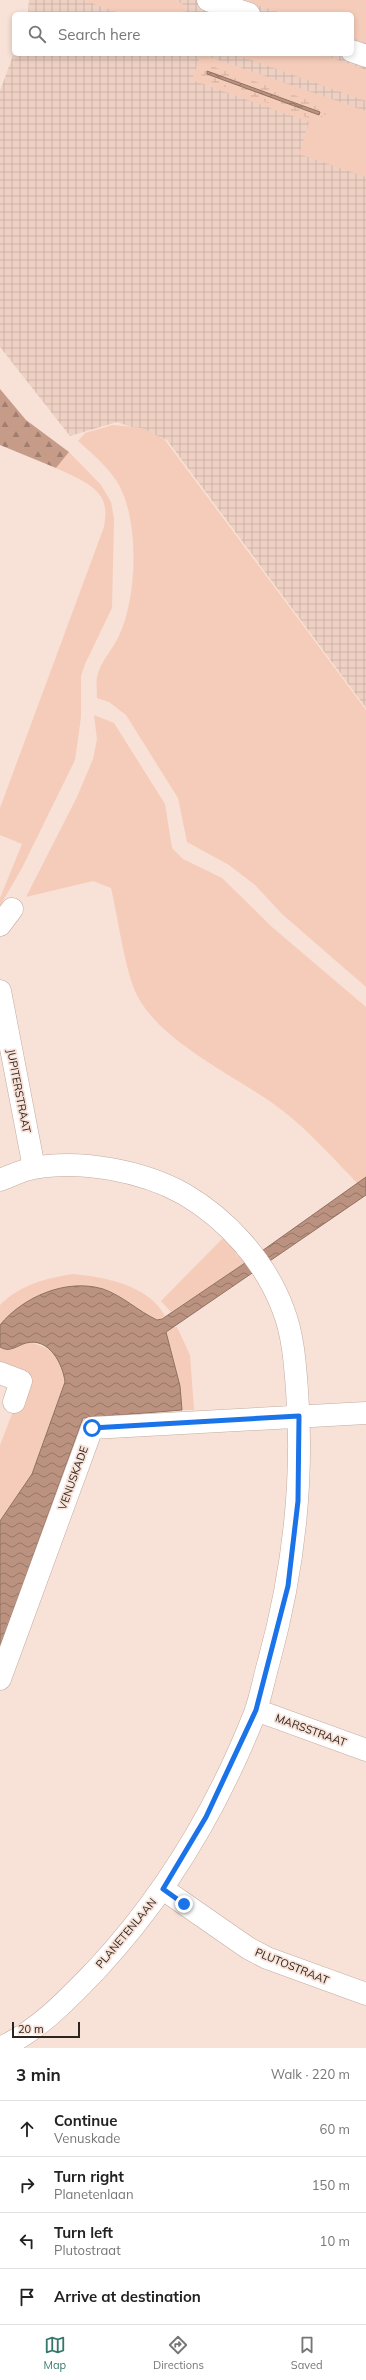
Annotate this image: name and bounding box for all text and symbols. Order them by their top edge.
search box [12,12,354,56]
icon: search [26,23,48,45]
text: Search here [58,25,140,44]
street label: JUPITERSTRAAT [4,1048,34,1134]
route start [83,1419,101,1437]
street label: VENUSKADE [55,1444,91,1512]
street label: MARSSTRAAT [273,1711,349,1749]
street label: PLANETENLAAN [93,1895,159,1971]
route end [175,1895,193,1913]
street label: PLUTOSTRAAT [253,1945,331,1987]
scale bar [12,2020,80,2039]
text: 20 m [18,2022,44,2036]
text: 3 min [16,2064,61,2085]
text: Walk · 220 m [271,2066,350,2082]
text: Continue [54,2111,117,2130]
icon: ahead [16,2118,38,2140]
text: 60 m [320,2121,350,2137]
text: Venuskade [54,2130,120,2146]
text: Turn right [54,2167,124,2186]
icon: right [16,2174,38,2196]
text: 150 m [312,2177,350,2193]
text: Planetenlaan [54,2186,134,2202]
text: Turn left [54,2223,113,2242]
icon: left [16,2230,38,2252]
text: 10 m [320,2233,350,2249]
text: Plutostraat [54,2242,121,2258]
icon: arrive [16,2286,38,2308]
text: Arrive at destination [54,2287,201,2306]
tab: Map [43,2334,66,2372]
tab: Directions [153,2334,204,2372]
tab: Saved [291,2334,323,2372]

